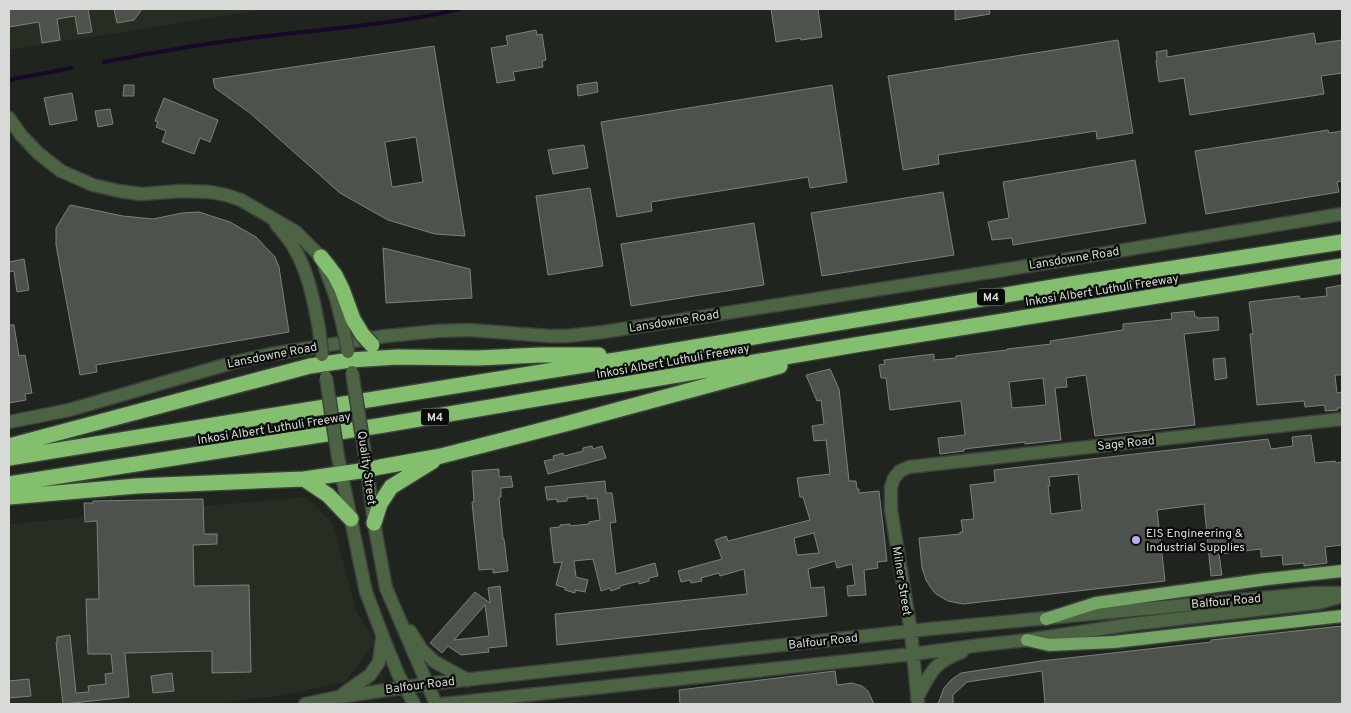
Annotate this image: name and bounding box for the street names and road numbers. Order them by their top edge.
street label: Lansdowne Road [1028,244,1121,274]
street label: Inkosi Albert Luthuli Freeway [1024,271,1180,311]
road number: M4 [977,288,1005,306]
street label: Lansdowne Road [628,307,721,337]
street label: Lansdowne Road [226,339,319,373]
street label: Inkosi Albert Luthuli Freeway [595,341,751,383]
road number: M4 [421,408,449,426]
street label: Inkosi Albert Luthuli Freeway [196,409,352,449]
street label: Quality Street [353,430,379,506]
street label: Sage Road [1097,433,1156,455]
street label: Milner Street [888,545,914,617]
street label: Balfour Road [1191,591,1262,613]
street label: Balfour Road [787,630,859,654]
street label: Balfour Road [384,674,456,698]

